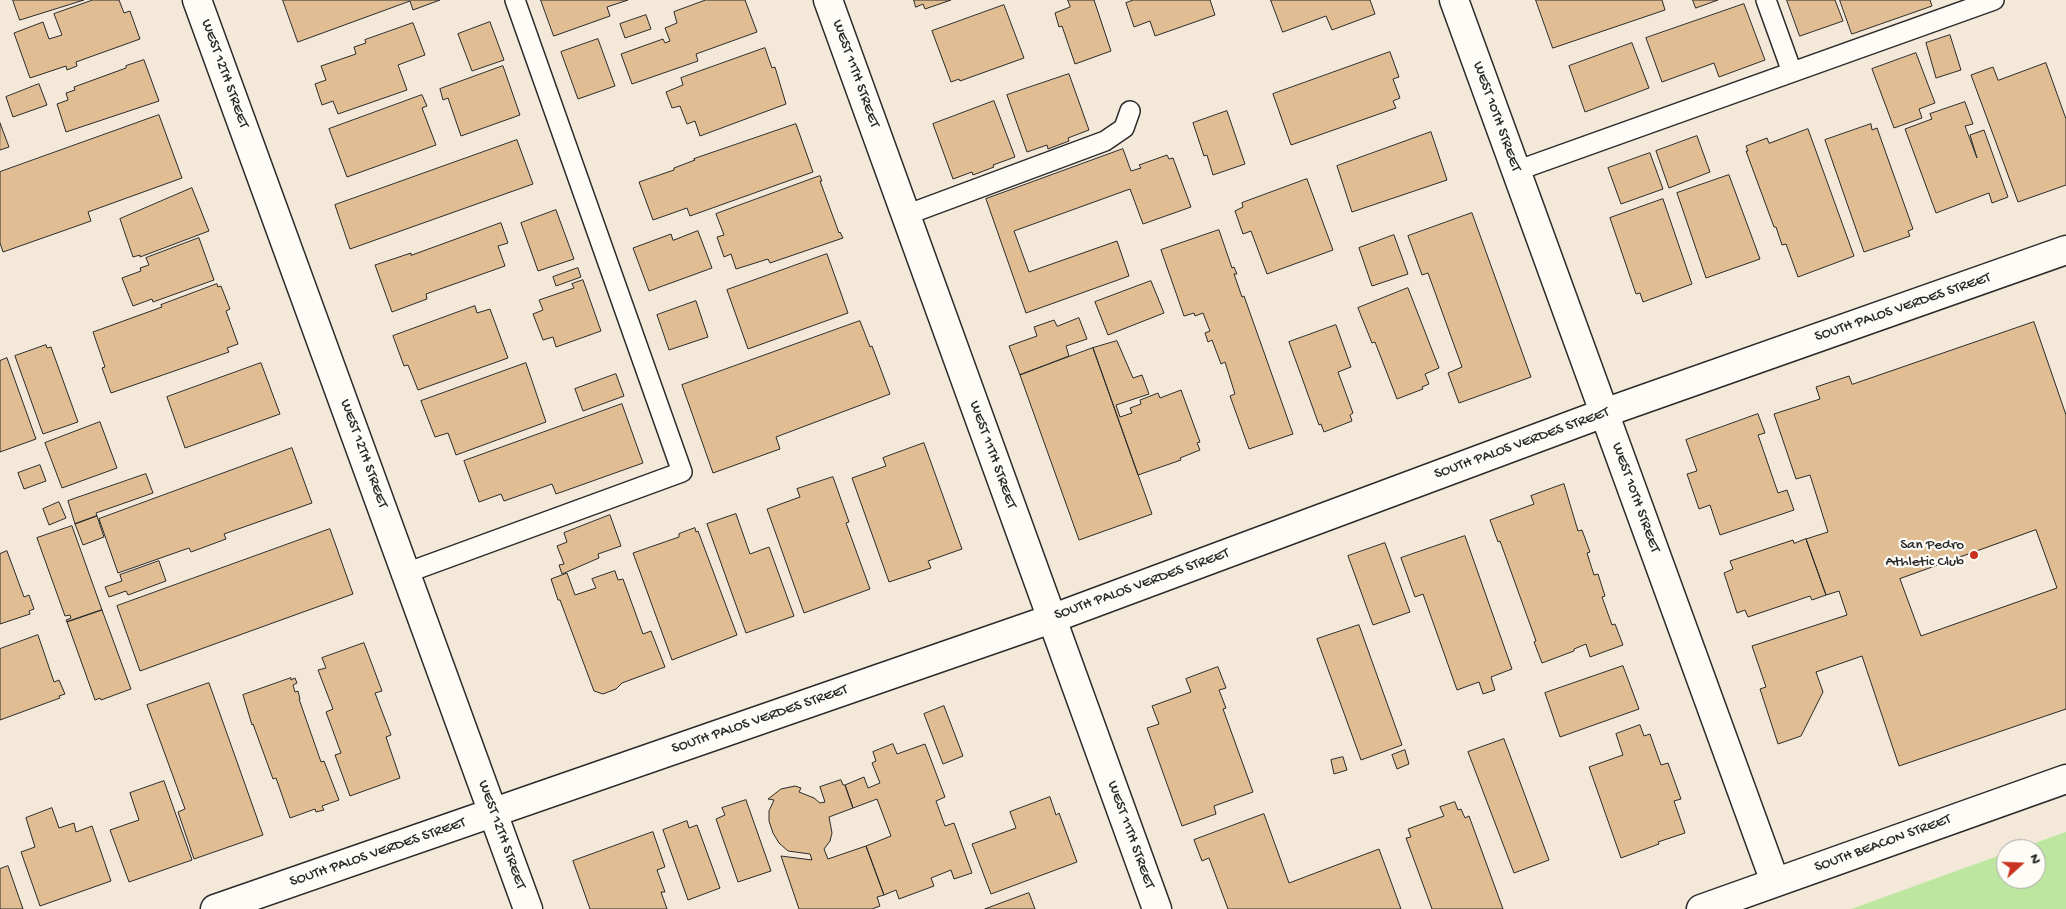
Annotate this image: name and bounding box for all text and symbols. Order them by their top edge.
street label: WEST 12TH STREET [196,17,252,131]
street label: WEST 11TH STREET [827,18,883,130]
street label: WEST 10TH STREET [1468,59,1524,175]
street label: SOUTH PALOS VERDES STREET [1813,269,1993,347]
street label: WEST 12TH STREET [335,397,391,511]
street label: WEST 11TH STREET [964,399,1020,511]
street label: SOUTH PALOS VERDES STREET [1432,404,1612,484]
street label: WEST 10TH STREET [1607,440,1663,556]
place label: San Pedro Athletic Club [1886,537,1964,572]
street label: SOUTH PALOS VERDES STREET [1052,545,1232,625]
marker: San Pedro Athletic Club [1968,549,1980,561]
street label: SOUTH PALOS VERDES STREET [670,681,850,759]
street label: WEST 12TH STREET [473,778,529,892]
street label: WEST 11TH STREET [1102,779,1158,891]
street label: SOUTH BEACON STREET [1812,811,1954,877]
street label: SOUTH PALOS VERDES STREET [288,814,468,892]
north arrow [1996,839,2046,889]
text: N [2025,852,2044,866]

